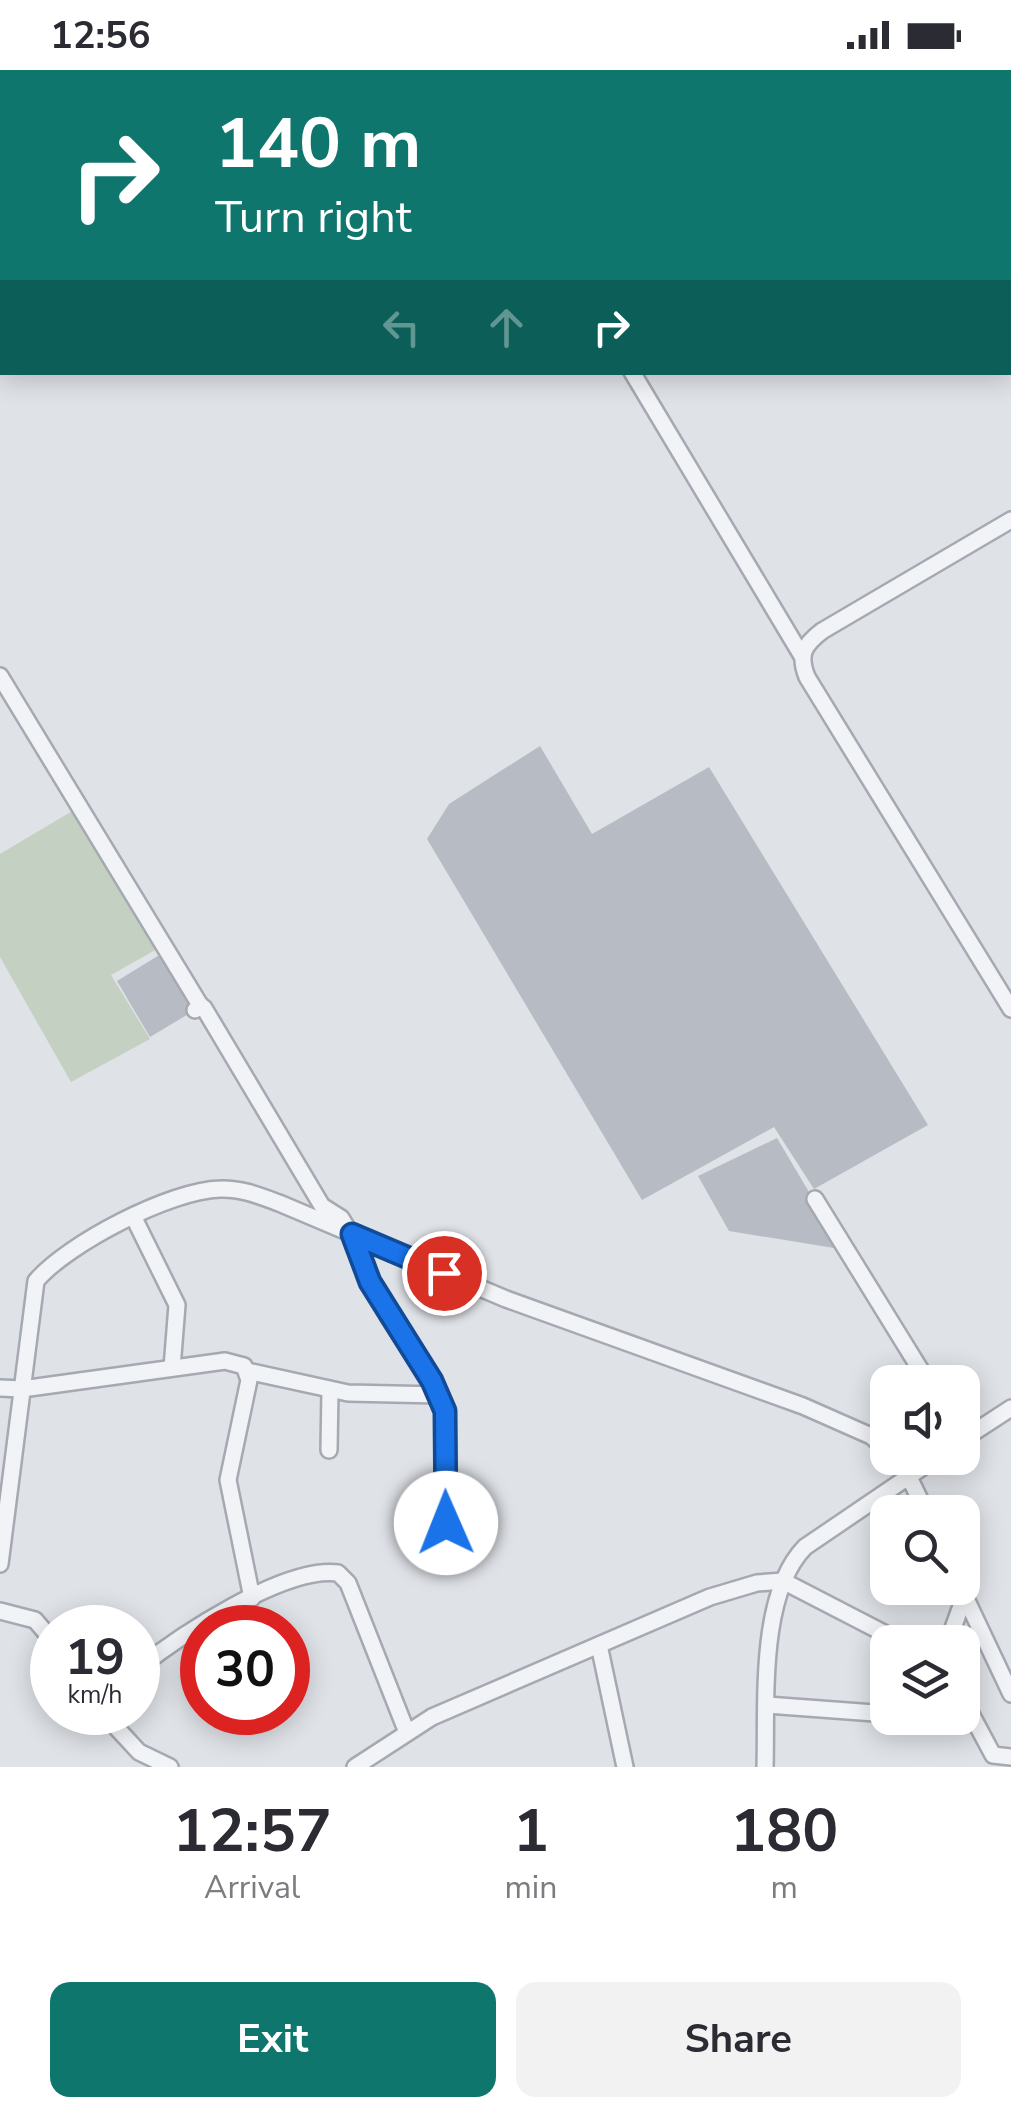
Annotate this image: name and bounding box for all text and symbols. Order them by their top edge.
text: 12:56 [50,10,151,61]
text: 140 m [215,96,421,192]
icon: right [50,110,180,240]
text: Turn right [215,187,412,248]
icon: left [374,300,429,355]
icon: ahead [479,300,534,355]
icon: right [584,300,639,355]
pin [402,1231,487,1316]
icon: arrive [417,1246,472,1301]
map controls [870,1365,980,1735]
button: sound [870,1365,980,1475]
position arrow [394,1471,498,1575]
button: search [870,1495,980,1605]
speed limit sign: 30 [180,1605,310,1735]
text: 19 [65,1623,125,1692]
button: layers [870,1625,980,1735]
text: km/h [67,1678,123,1712]
text: 12:57 [173,1790,332,1872]
text: 1 [513,1790,549,1872]
text: 180 [730,1790,838,1872]
text: Arrival [204,1866,300,1909]
text: min [504,1866,557,1909]
text: m [770,1866,798,1909]
button: Exit [50,1982,496,2097]
button: Share [516,1982,961,2097]

